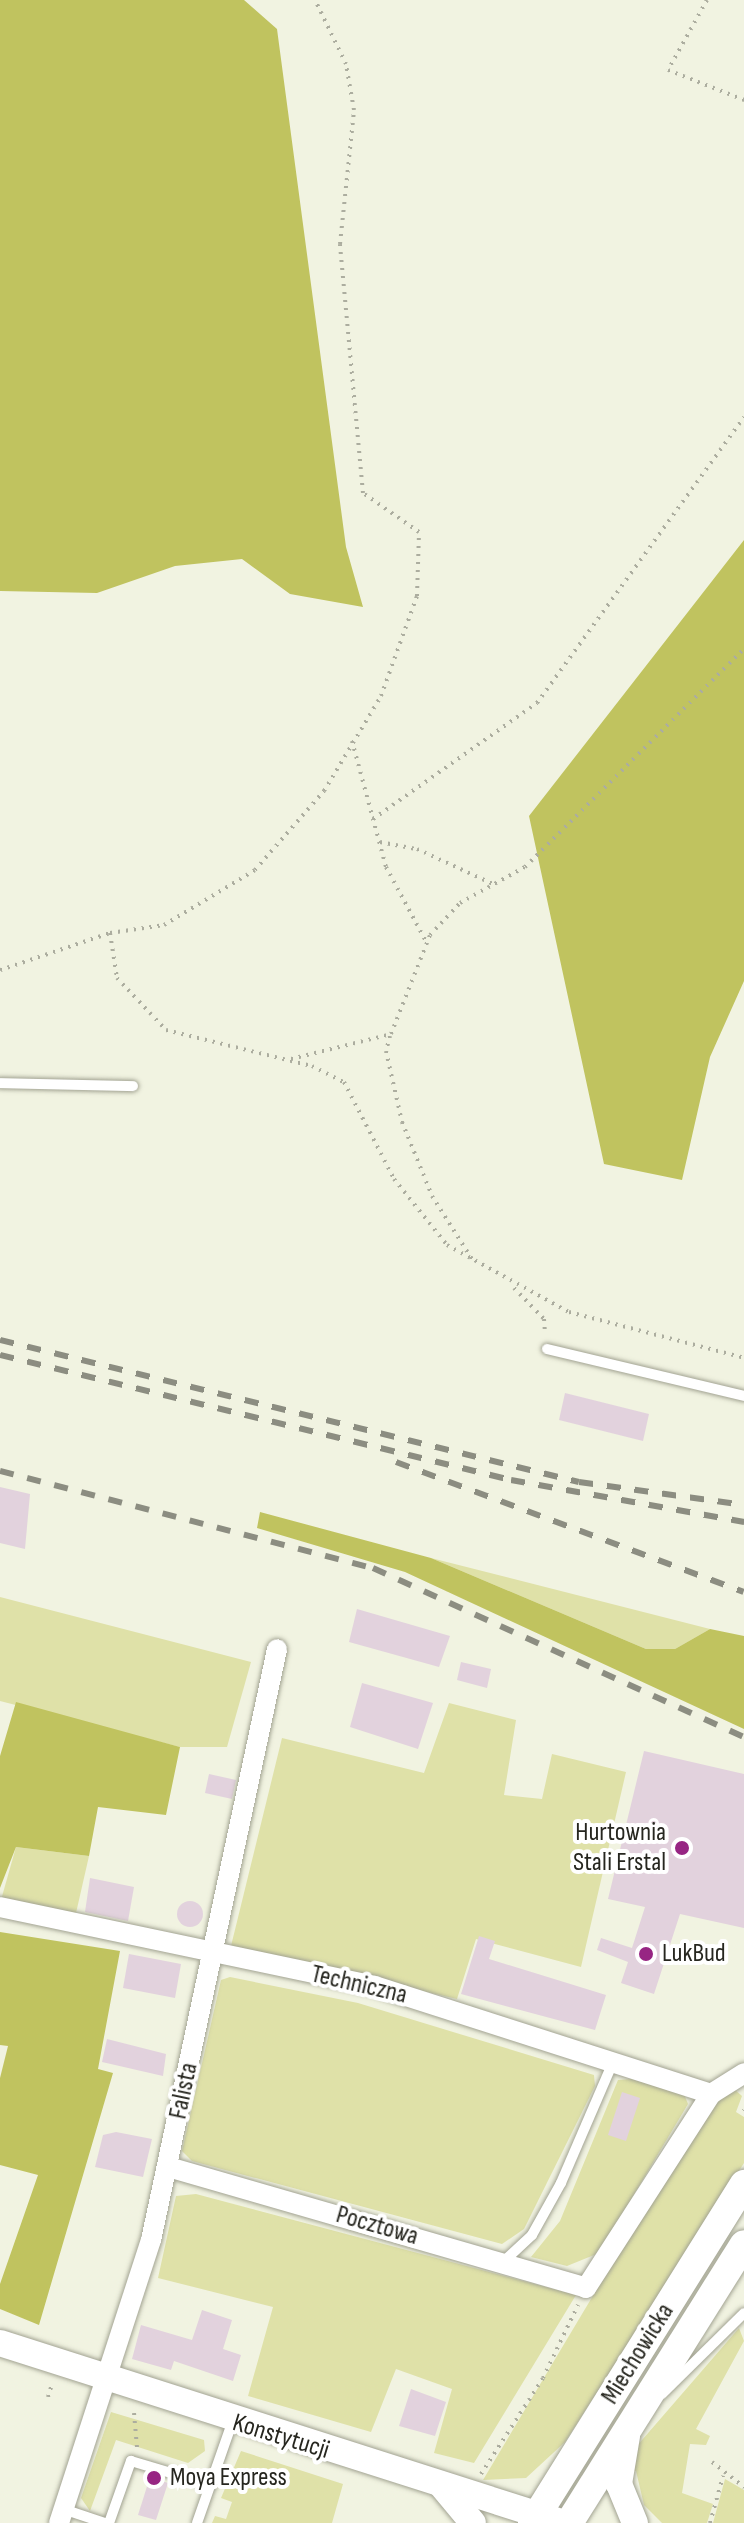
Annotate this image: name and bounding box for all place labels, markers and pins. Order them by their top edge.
place label: Hurtownia Stali Erstal [573,1817,666,1878]
marker: Hurtownia Stali Erstal [673,1839,691,1857]
place label: LukBud [662,1938,726,1970]
marker: LukBud [637,1945,655,1963]
place label: Moya Express [170,2462,287,2494]
marker: Moya Express [145,2469,163,2487]

